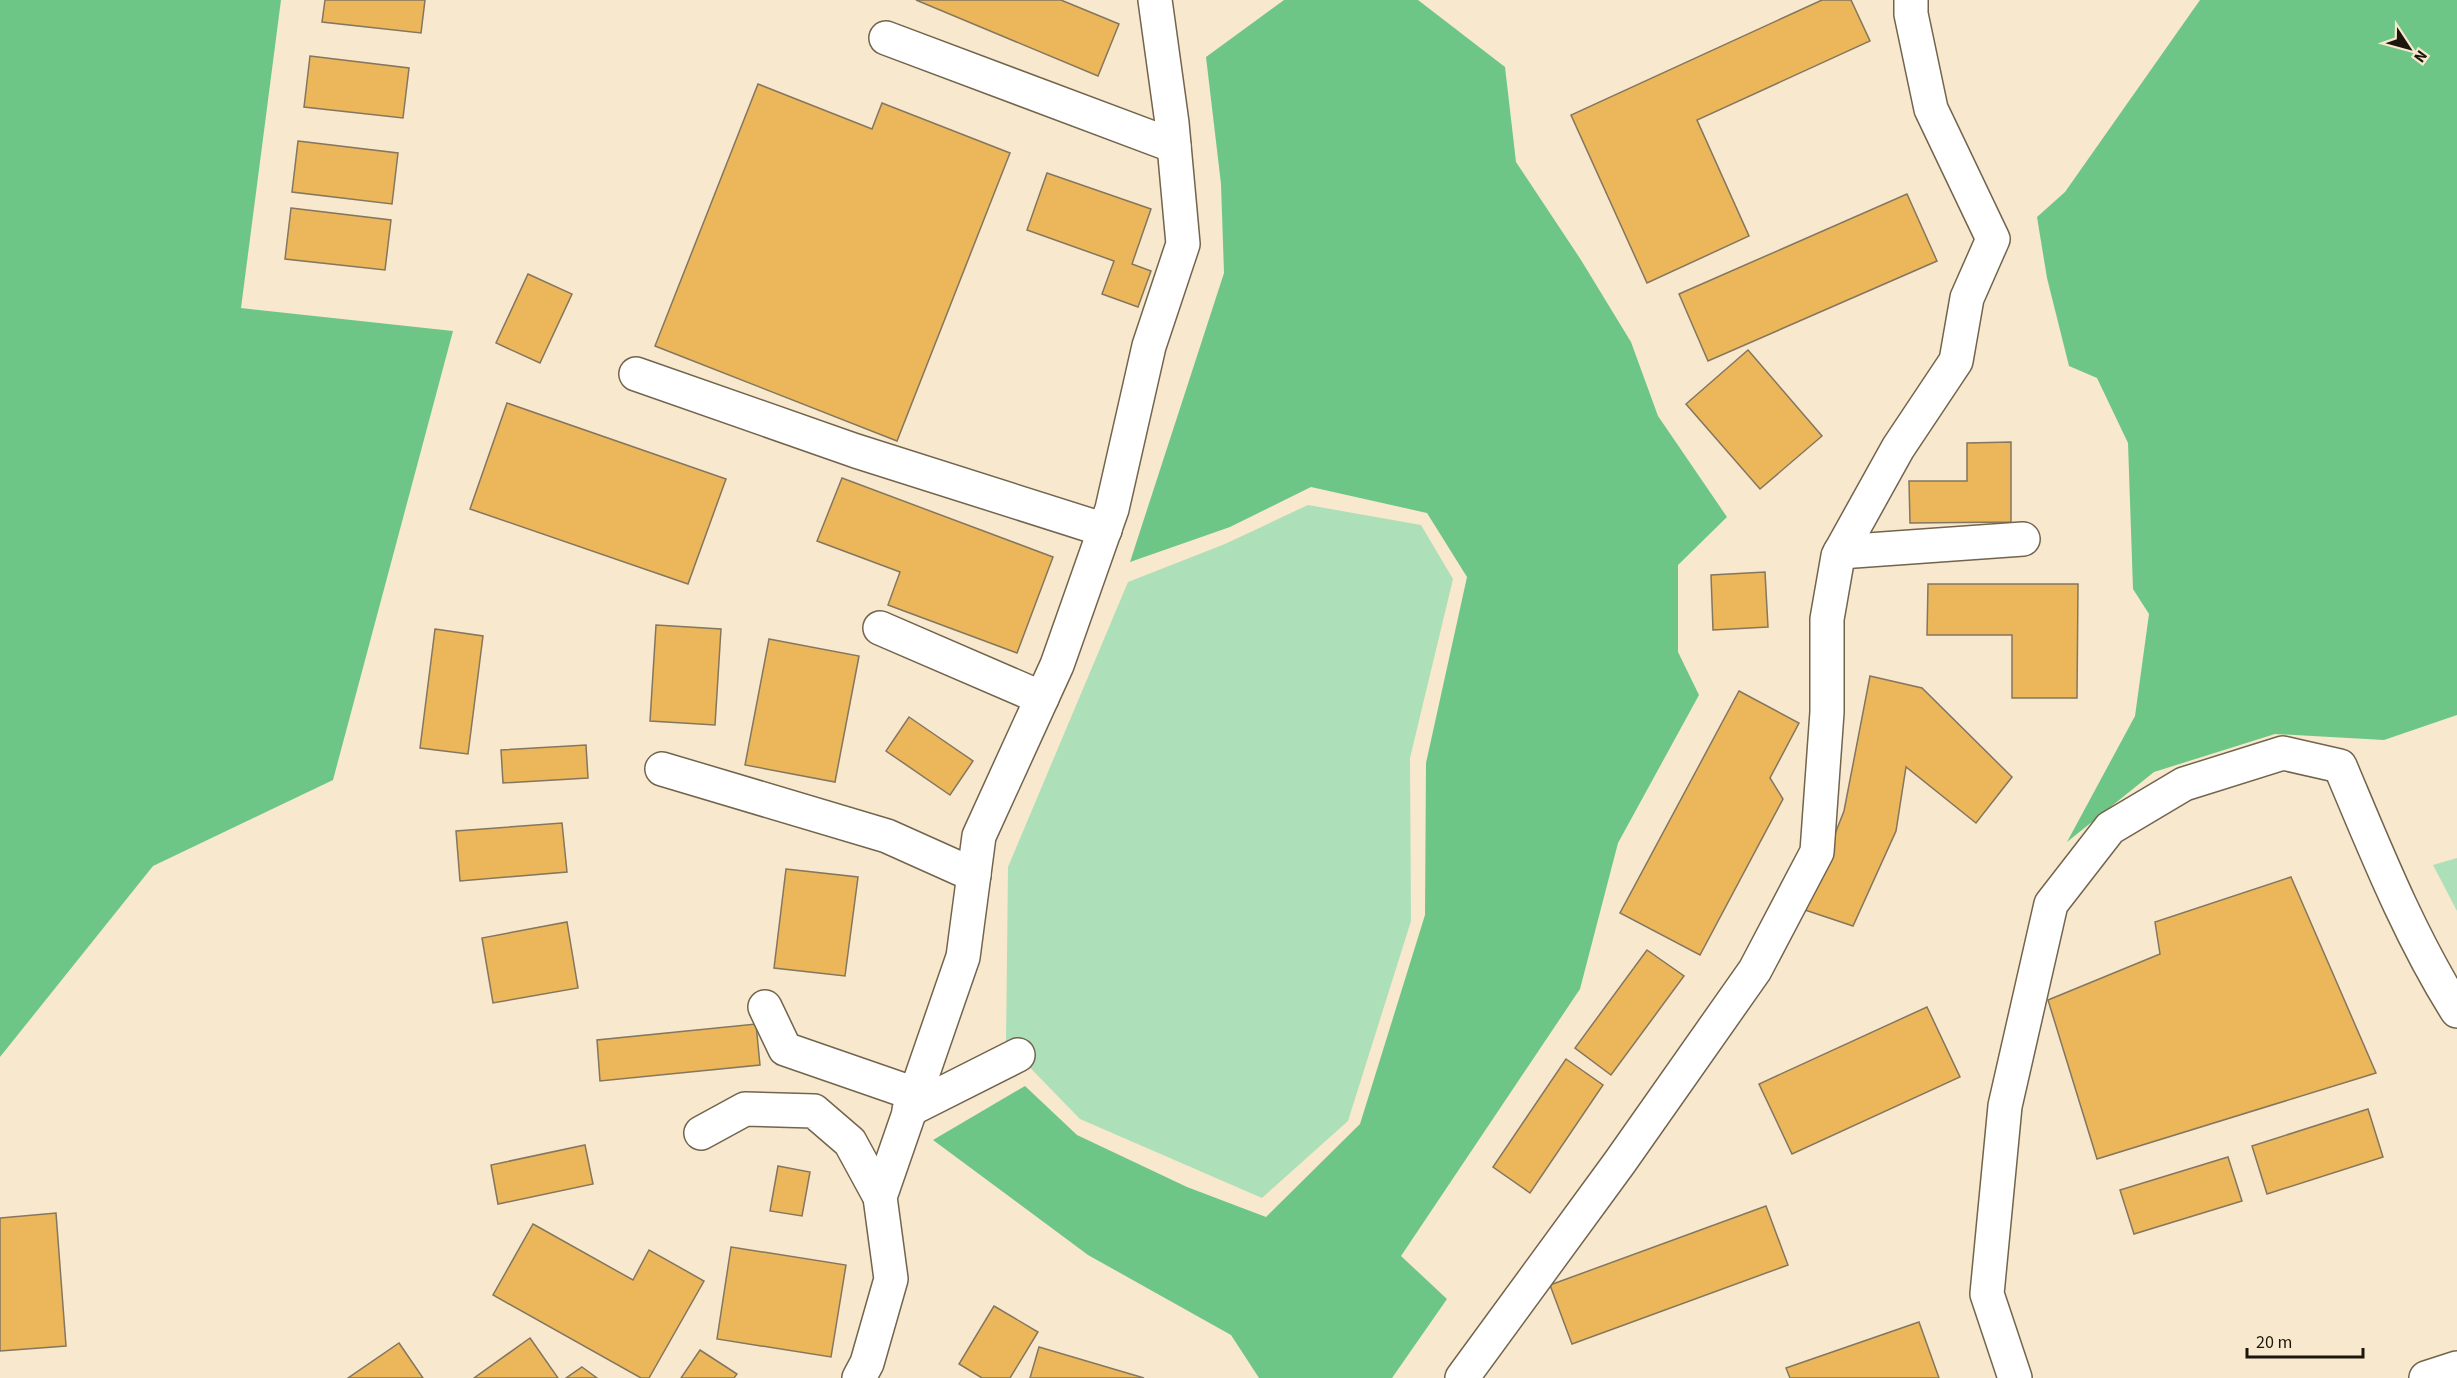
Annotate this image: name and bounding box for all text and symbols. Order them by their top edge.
north arrow [2379,18,2439,78]
text: N [2408,45,2432,67]
scale bar [2247,1321,2362,1359]
text: 20 m [2256,1330,2292,1355]

